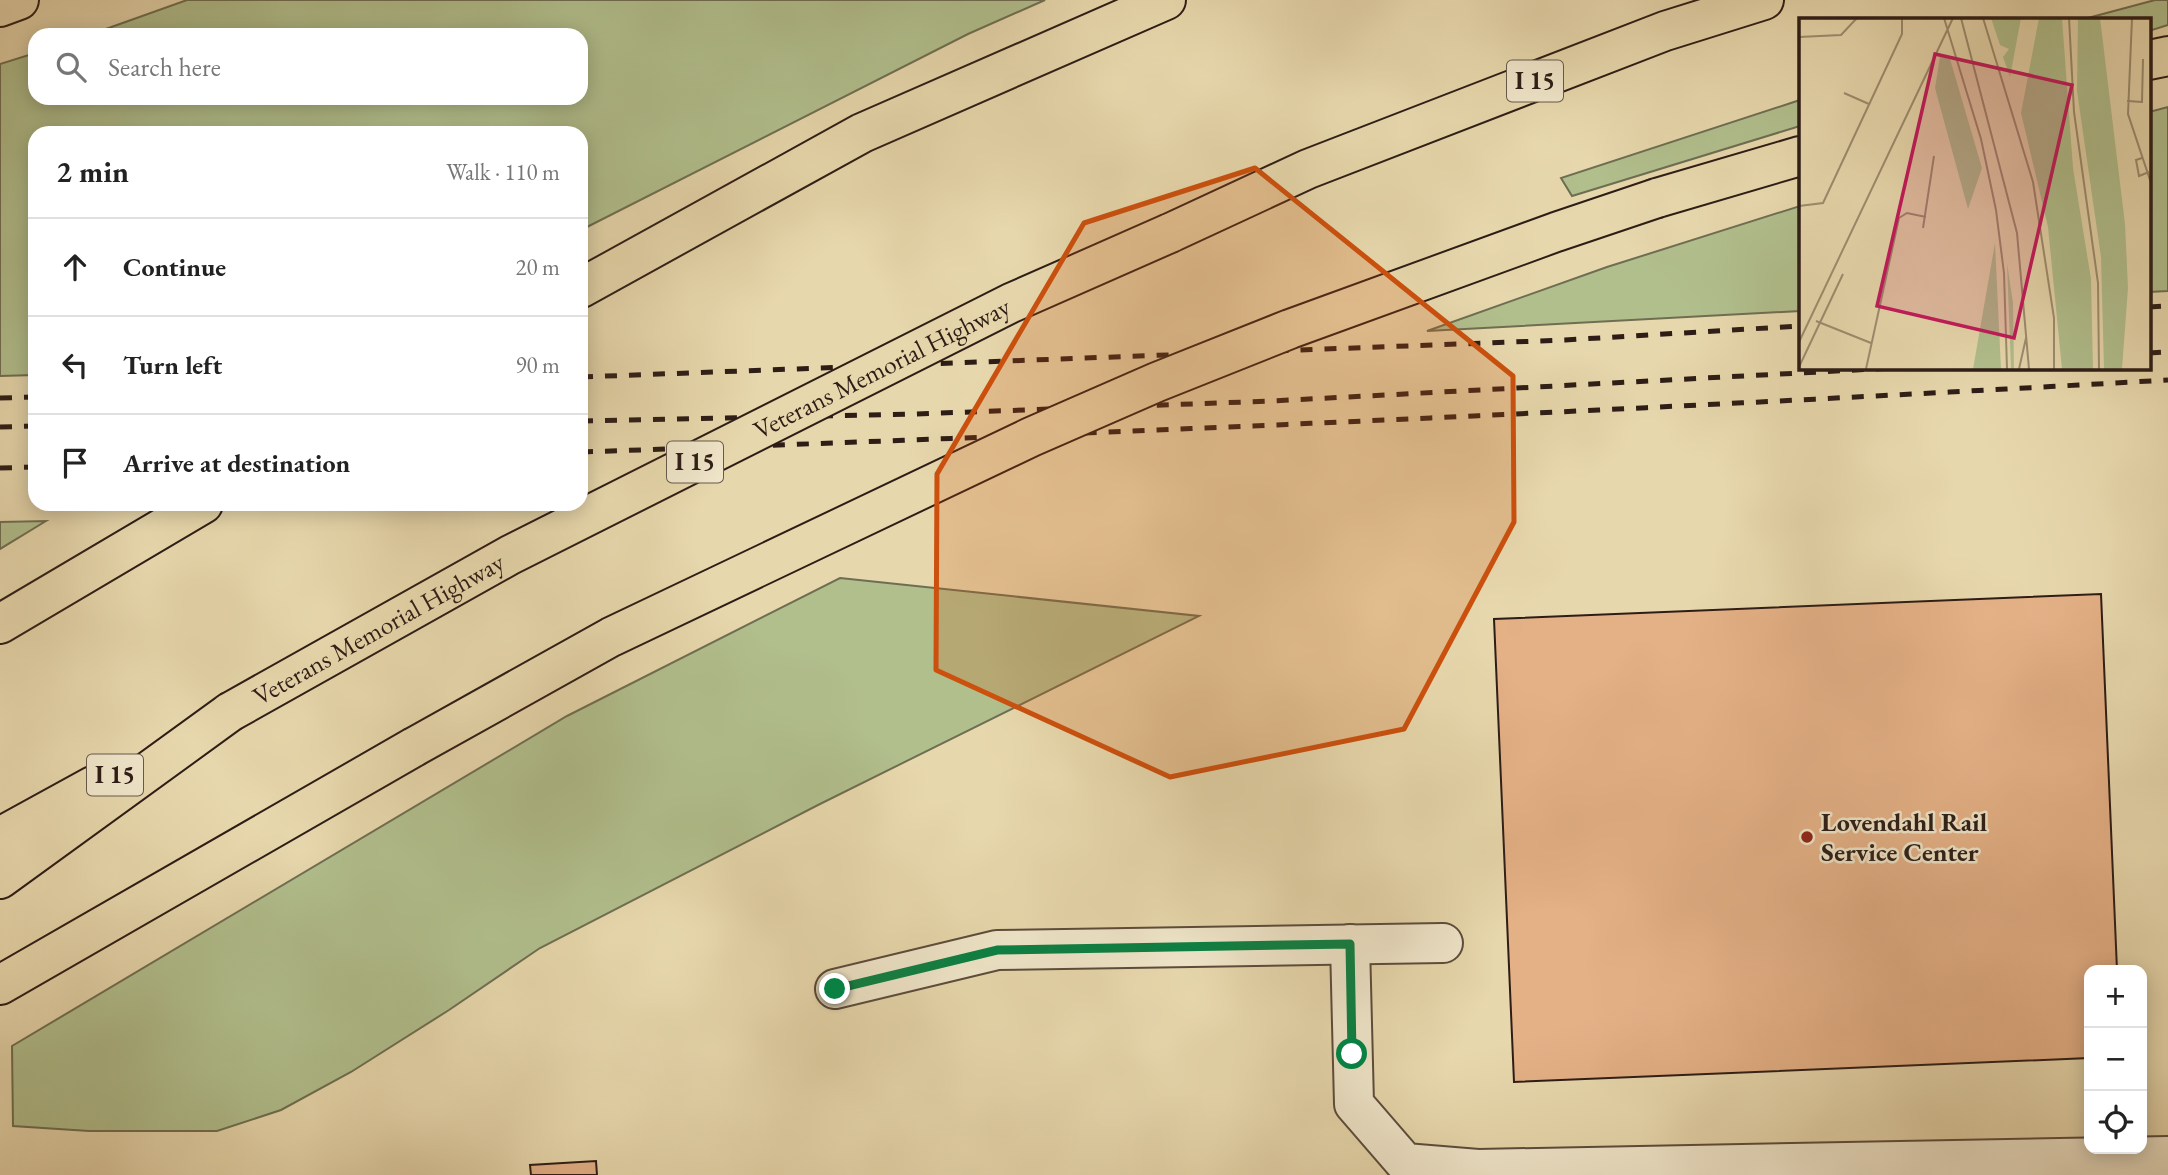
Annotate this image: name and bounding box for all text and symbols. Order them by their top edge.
inset map [1799,18,2150,369]
search box [28,28,588,105]
icon: search [52,48,90,86]
text: Search here [108,50,221,84]
road number: I 15 [1507,60,1563,102]
text: 2 min [56,152,129,191]
text: Walk · 110 m [446,157,560,187]
icon: ahead [56,248,94,286]
text: Continue [123,250,226,284]
text: 20 m [515,252,560,282]
street label: Veterans Memorial Highway [747,289,1016,447]
icon: left [56,346,94,384]
text: Turn left [123,348,222,382]
text: 90 m [515,350,560,380]
road number: I 15 [667,442,723,482]
icon: arrive [56,444,94,482]
text: Arrive at destination [123,446,350,480]
street label: Veterans Memorial Highway [246,544,511,713]
road number: I 15 [87,754,143,796]
place label: Lovendahl Rail Service Center [1821,805,1987,869]
marker: Lovendahl Rail Service Center [1799,829,1815,845]
map controls [2084,965,2147,1154]
button: + [2084,965,2147,1028]
route end [819,973,850,1004]
button: − [2084,1028,2147,1091]
route start [1336,1038,1367,1069]
button: locate [2084,1091,2147,1154]

